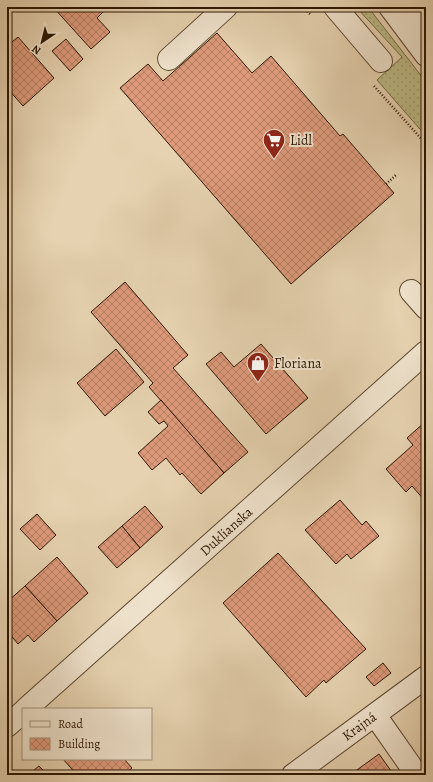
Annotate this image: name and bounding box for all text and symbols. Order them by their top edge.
north arrow [22,22,62,62]
text: N [29,41,44,58]
supermarket icon: Lidl [261,127,287,160]
place label: Lidl [290,131,313,150]
shop icon: Floriana [245,350,271,383]
place label: Floriana [274,354,322,373]
street label: Duklianska [196,502,257,560]
street label: Krajná [338,707,381,745]
legend [22,708,152,760]
text: Road [58,716,84,732]
text: Building [58,736,100,752]

